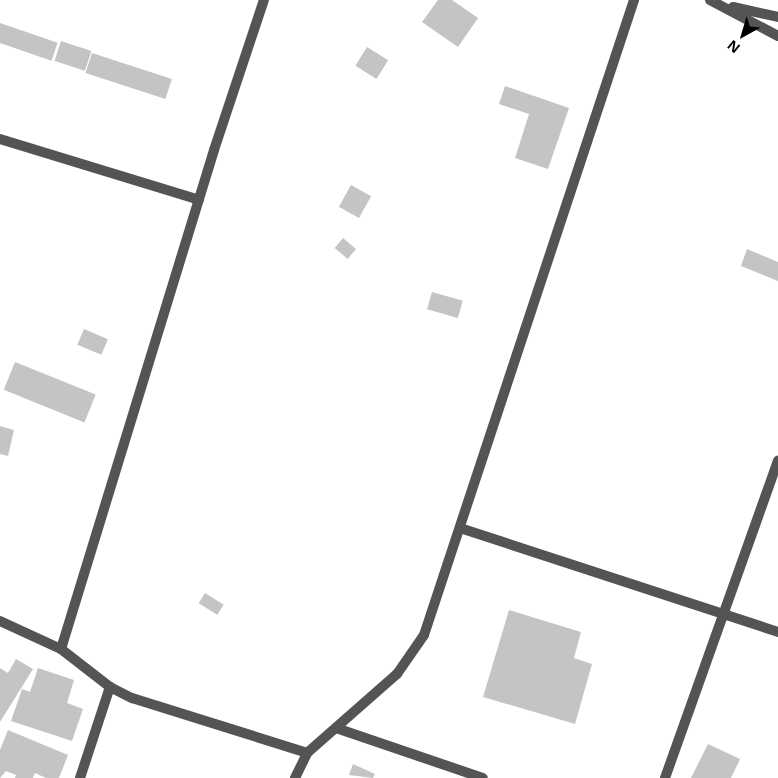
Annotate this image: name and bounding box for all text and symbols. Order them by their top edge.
north arrow [718,10,768,60]
text: N [723,36,744,58]

